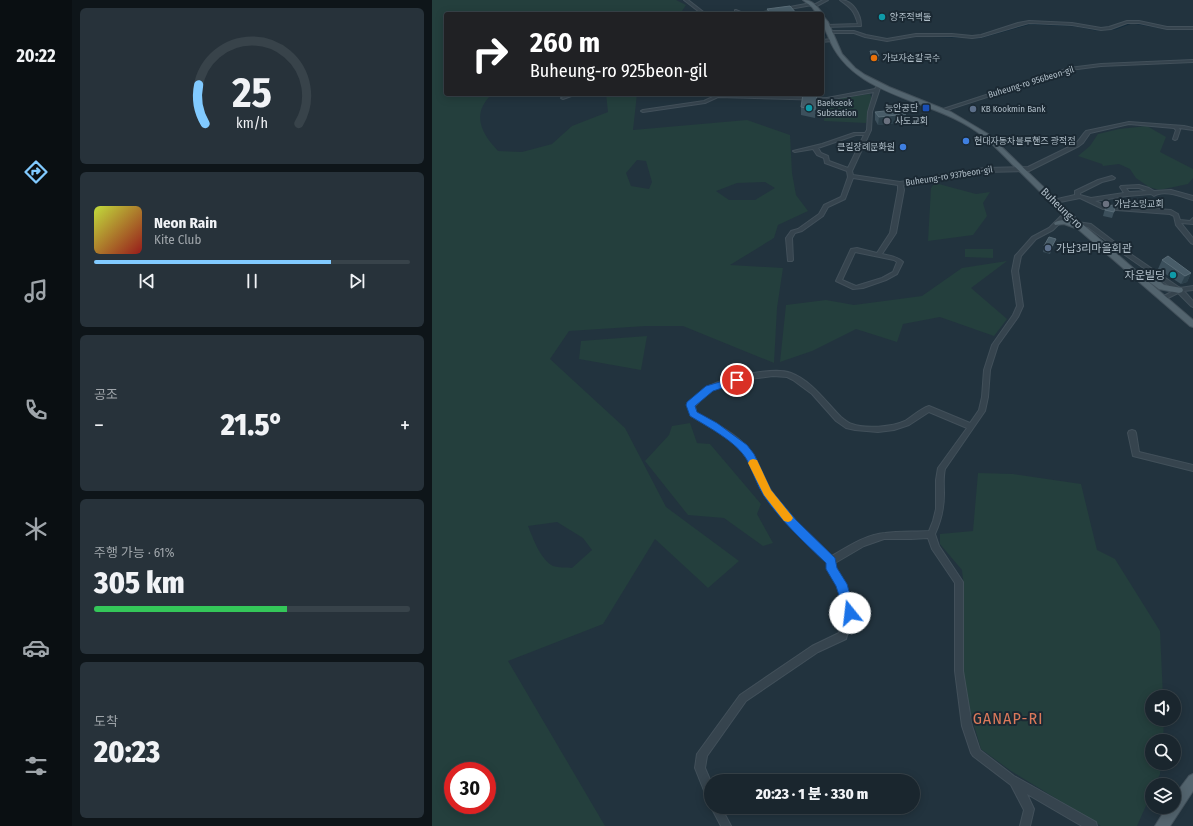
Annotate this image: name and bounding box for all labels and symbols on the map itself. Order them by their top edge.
marker: 양주적벽돌 [877,12,887,22]
place label: 양주적벽돌 [890,12,931,22]
marker: 가보자손칼국수 [869,53,879,63]
place label: 가보자손칼국수 [882,53,941,63]
street label: Buheung-ro 956beon-gil [987,64,1076,100]
place label: Baekseok Substation [817,98,857,118]
marker: Baekseok Substation [804,103,814,113]
place label: 능안공단 [885,103,919,113]
marker: 능안공단 [921,103,931,113]
marker: KB Kookmin Bank [968,104,978,114]
place label: KB Kookmin Bank [981,104,1046,114]
marker: 사도교회 [882,116,892,126]
place label: 사도교회 [895,116,928,126]
marker: 현대자동차블루핸즈 광적점 [961,136,971,146]
place label: 현대자동차블루핸즈 광적점 [974,136,1075,146]
place label: 큰길장례문화원 [837,142,895,152]
marker: 큰길장례문화원 [898,142,908,152]
street label: Buheung-ro 937beon-gil [905,164,994,188]
street label: Buheung-ro [1038,185,1085,232]
marker: 가납소밍교회 [1101,199,1111,209]
place label: 가납소밍교회 [1114,199,1164,209]
place label: 가납3리마을회관 [1056,242,1132,255]
marker: 가납3리마을회관 [1043,243,1053,253]
place label: 자운빌딩 [1125,269,1165,282]
marker: 자운빌딩 [1168,270,1178,280]
pin [720,363,754,397]
position arrow [829,592,871,634]
district label: GANAP-RI [973,709,1043,728]
speed limit sign: 30 [444,762,496,814]

